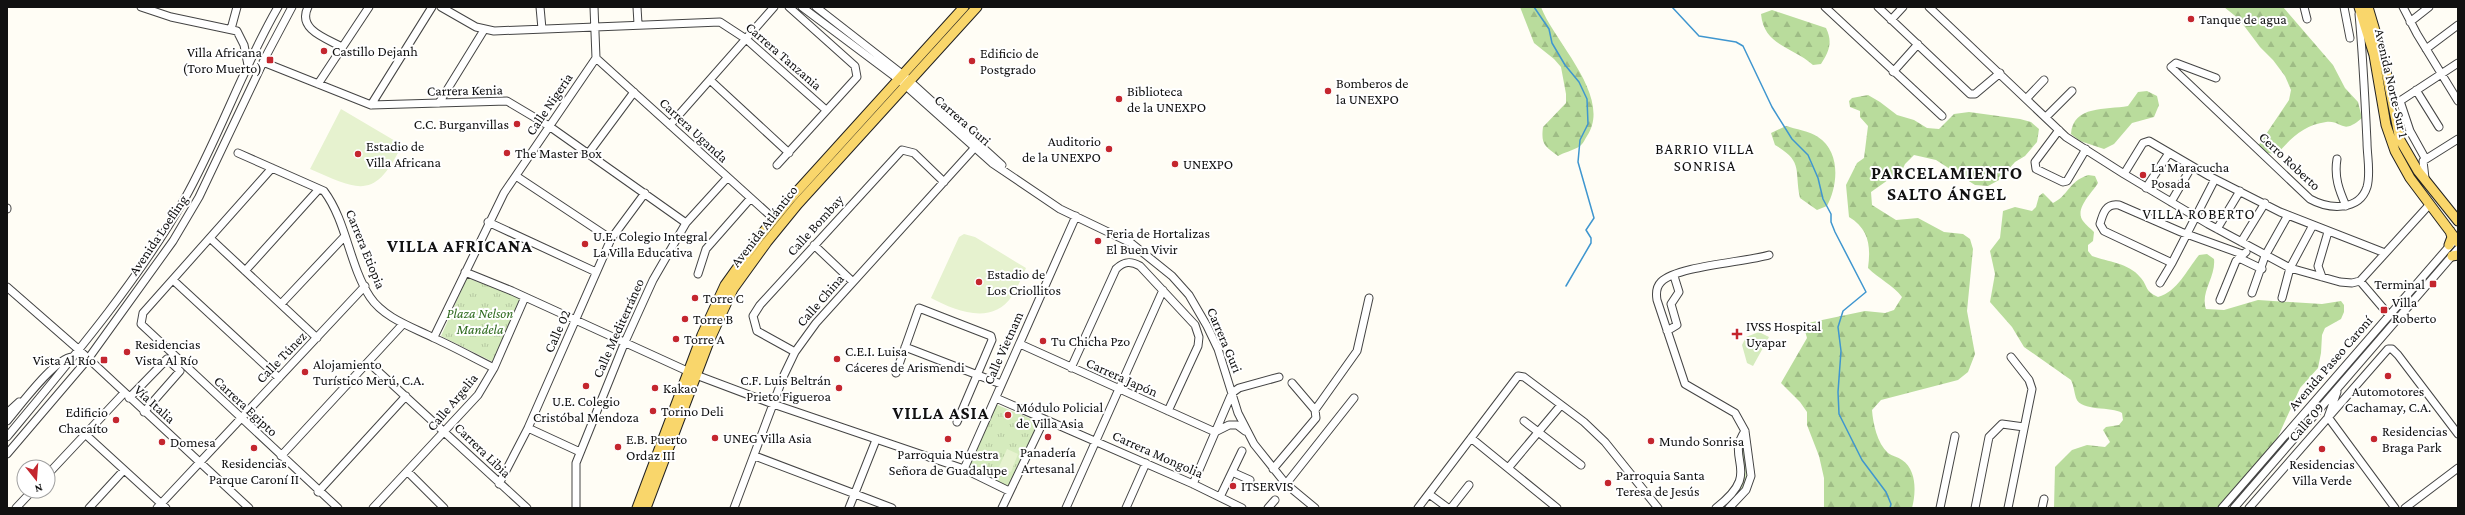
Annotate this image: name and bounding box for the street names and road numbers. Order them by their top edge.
street label: Carrera Tanzania [743,19,826,94]
street label: Avenida Norte-Sur 1 [2372,27,2412,139]
street label: Calle Nigeria [522,69,576,138]
street label: Carrera Kenia [427,81,504,99]
street label: Carrera Guri [932,91,995,149]
street label: Carrera Uganda [657,94,732,166]
street label: Cerro Roberto [2256,129,2324,193]
street label: Avenida Atlántico [727,182,801,270]
street label: Calle Bombay [783,191,847,259]
street label: Avenida Loefling [125,192,191,278]
street label: Carrera Etiopia [343,207,389,292]
street label: Calle China [793,270,847,329]
street label: Calle Mediterráneo [589,276,647,380]
street label: Carrera Guri [1204,305,1246,375]
street label: Calle 02 [540,307,574,355]
street label: Calle Vietnam [980,309,1026,387]
street label: Avenida Paseo Caroní [2285,312,2376,413]
street label: Calle Túnez [253,328,310,386]
street label: Carrera Japón [1084,354,1161,400]
street label: Calle Argelia [423,370,481,434]
street label: Carrera Egipto [211,373,281,440]
street label: Vía Italia [131,381,179,427]
street label: Calle 09 [2285,399,2327,445]
street label: Carrera Libia [451,419,515,481]
street label: Carrera Mongolia [1110,427,1206,481]

